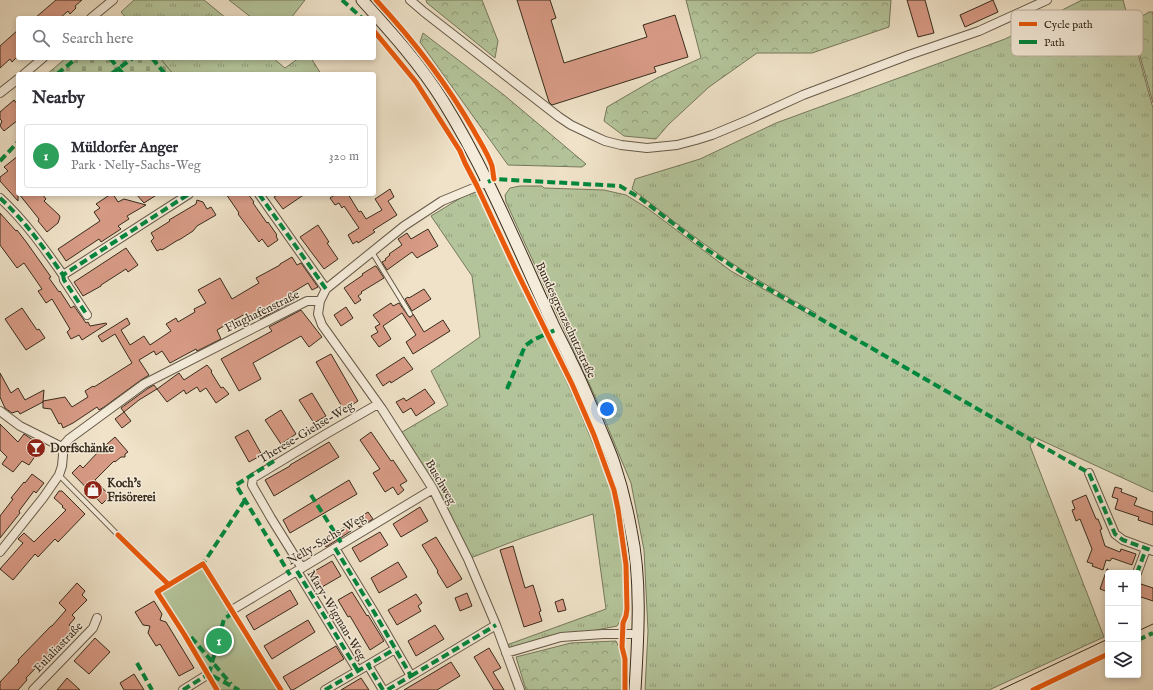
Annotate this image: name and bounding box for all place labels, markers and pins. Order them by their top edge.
bar icon: Dorfschänke [25,437,47,459]
place label: Dorfschänke [50,441,115,456]
place label: Koch's Frisörerei [107,476,157,505]
shop icon: Koch's Frisörerei [82,479,104,501]
pin: 1 [206,626,232,656]

